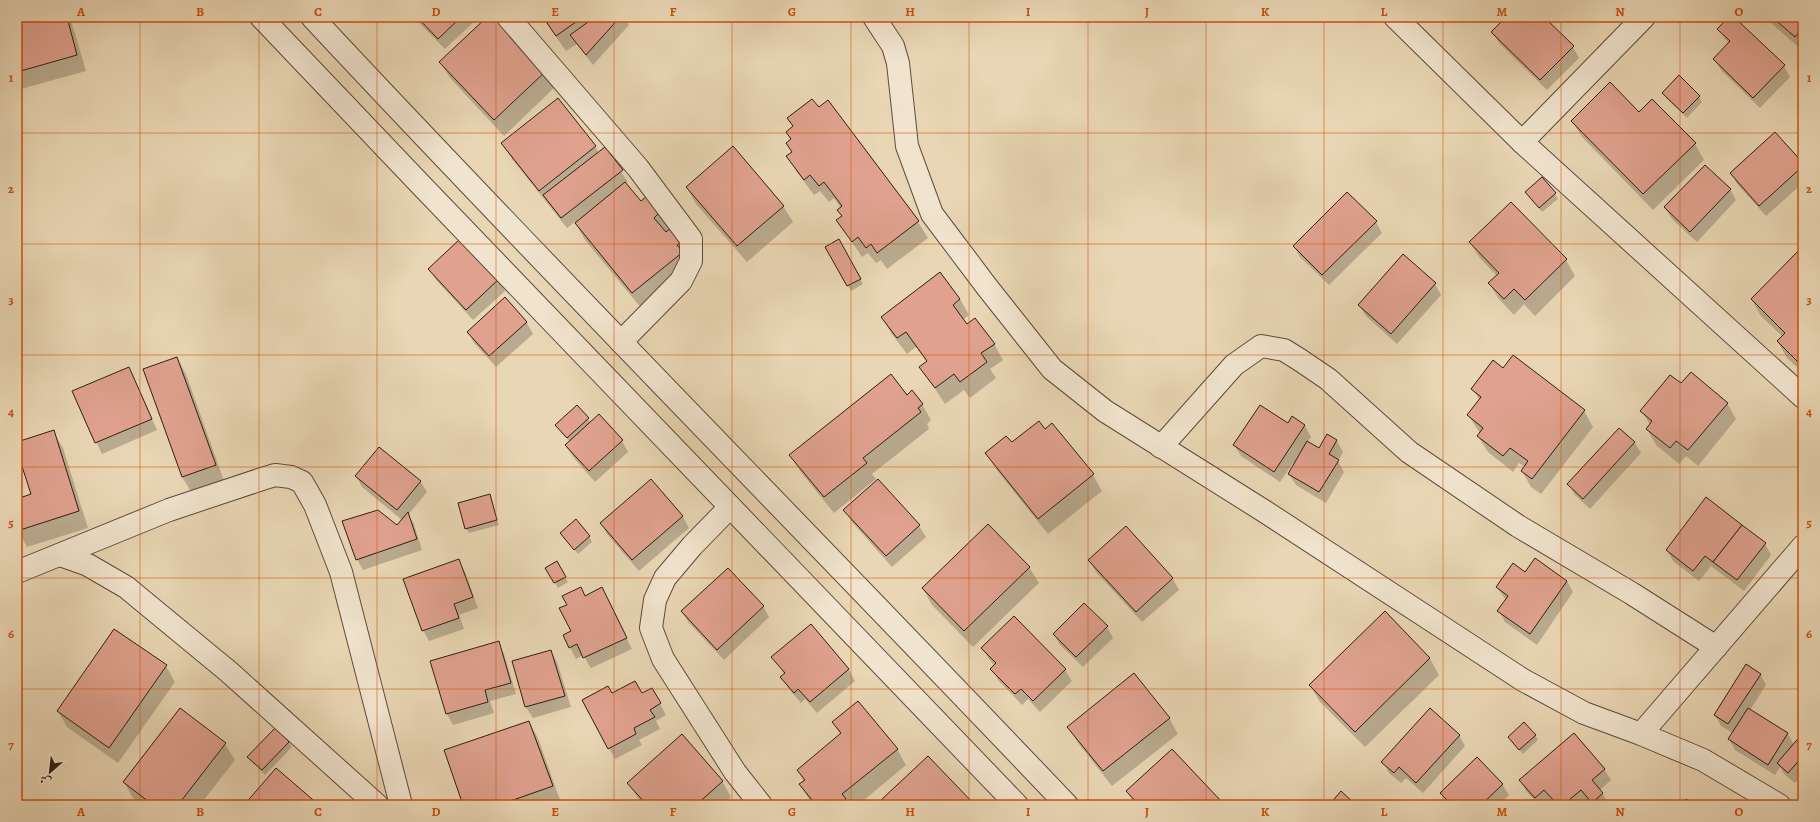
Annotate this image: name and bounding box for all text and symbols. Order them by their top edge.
text: A [76,3,86,20]
text: B [196,3,204,20]
text: C [314,3,322,20]
text: D [431,3,441,20]
text: E [551,3,559,20]
text: F [670,3,677,20]
text: G [788,3,796,20]
text: H [905,3,915,20]
text: I [1026,3,1031,20]
text: J [1145,3,1149,20]
text: K [1261,3,1270,20]
text: L [1381,3,1388,20]
text: M [1497,3,1508,20]
text: N [1615,3,1625,20]
text: O [1735,3,1744,20]
text: 1 [9,69,14,86]
text: 1 [1807,69,1812,86]
text: 2 [8,180,15,197]
text: 2 [1806,180,1813,197]
text: 3 [8,291,14,308]
text: 3 [1806,291,1812,308]
text: 4 [8,403,14,420]
text: 4 [1806,403,1812,420]
text: 5 [8,514,14,531]
text: 5 [1806,514,1812,531]
text: 6 [8,625,14,642]
text: 6 [1806,625,1812,642]
text: 7 [8,736,14,753]
text: 7 [1806,736,1812,753]
north arrow [30,752,70,792]
text: ش [37,771,54,790]
text: A [76,803,86,820]
text: B [196,803,204,820]
text: C [314,803,322,820]
text: D [431,803,441,820]
text: E [551,803,559,820]
text: F [670,803,677,820]
text: G [788,803,796,820]
text: H [905,803,915,820]
text: I [1026,803,1031,820]
text: J [1145,803,1149,820]
text: K [1261,803,1270,820]
text: L [1381,803,1388,820]
text: M [1497,803,1508,820]
text: N [1615,803,1625,820]
text: O [1735,803,1744,820]

